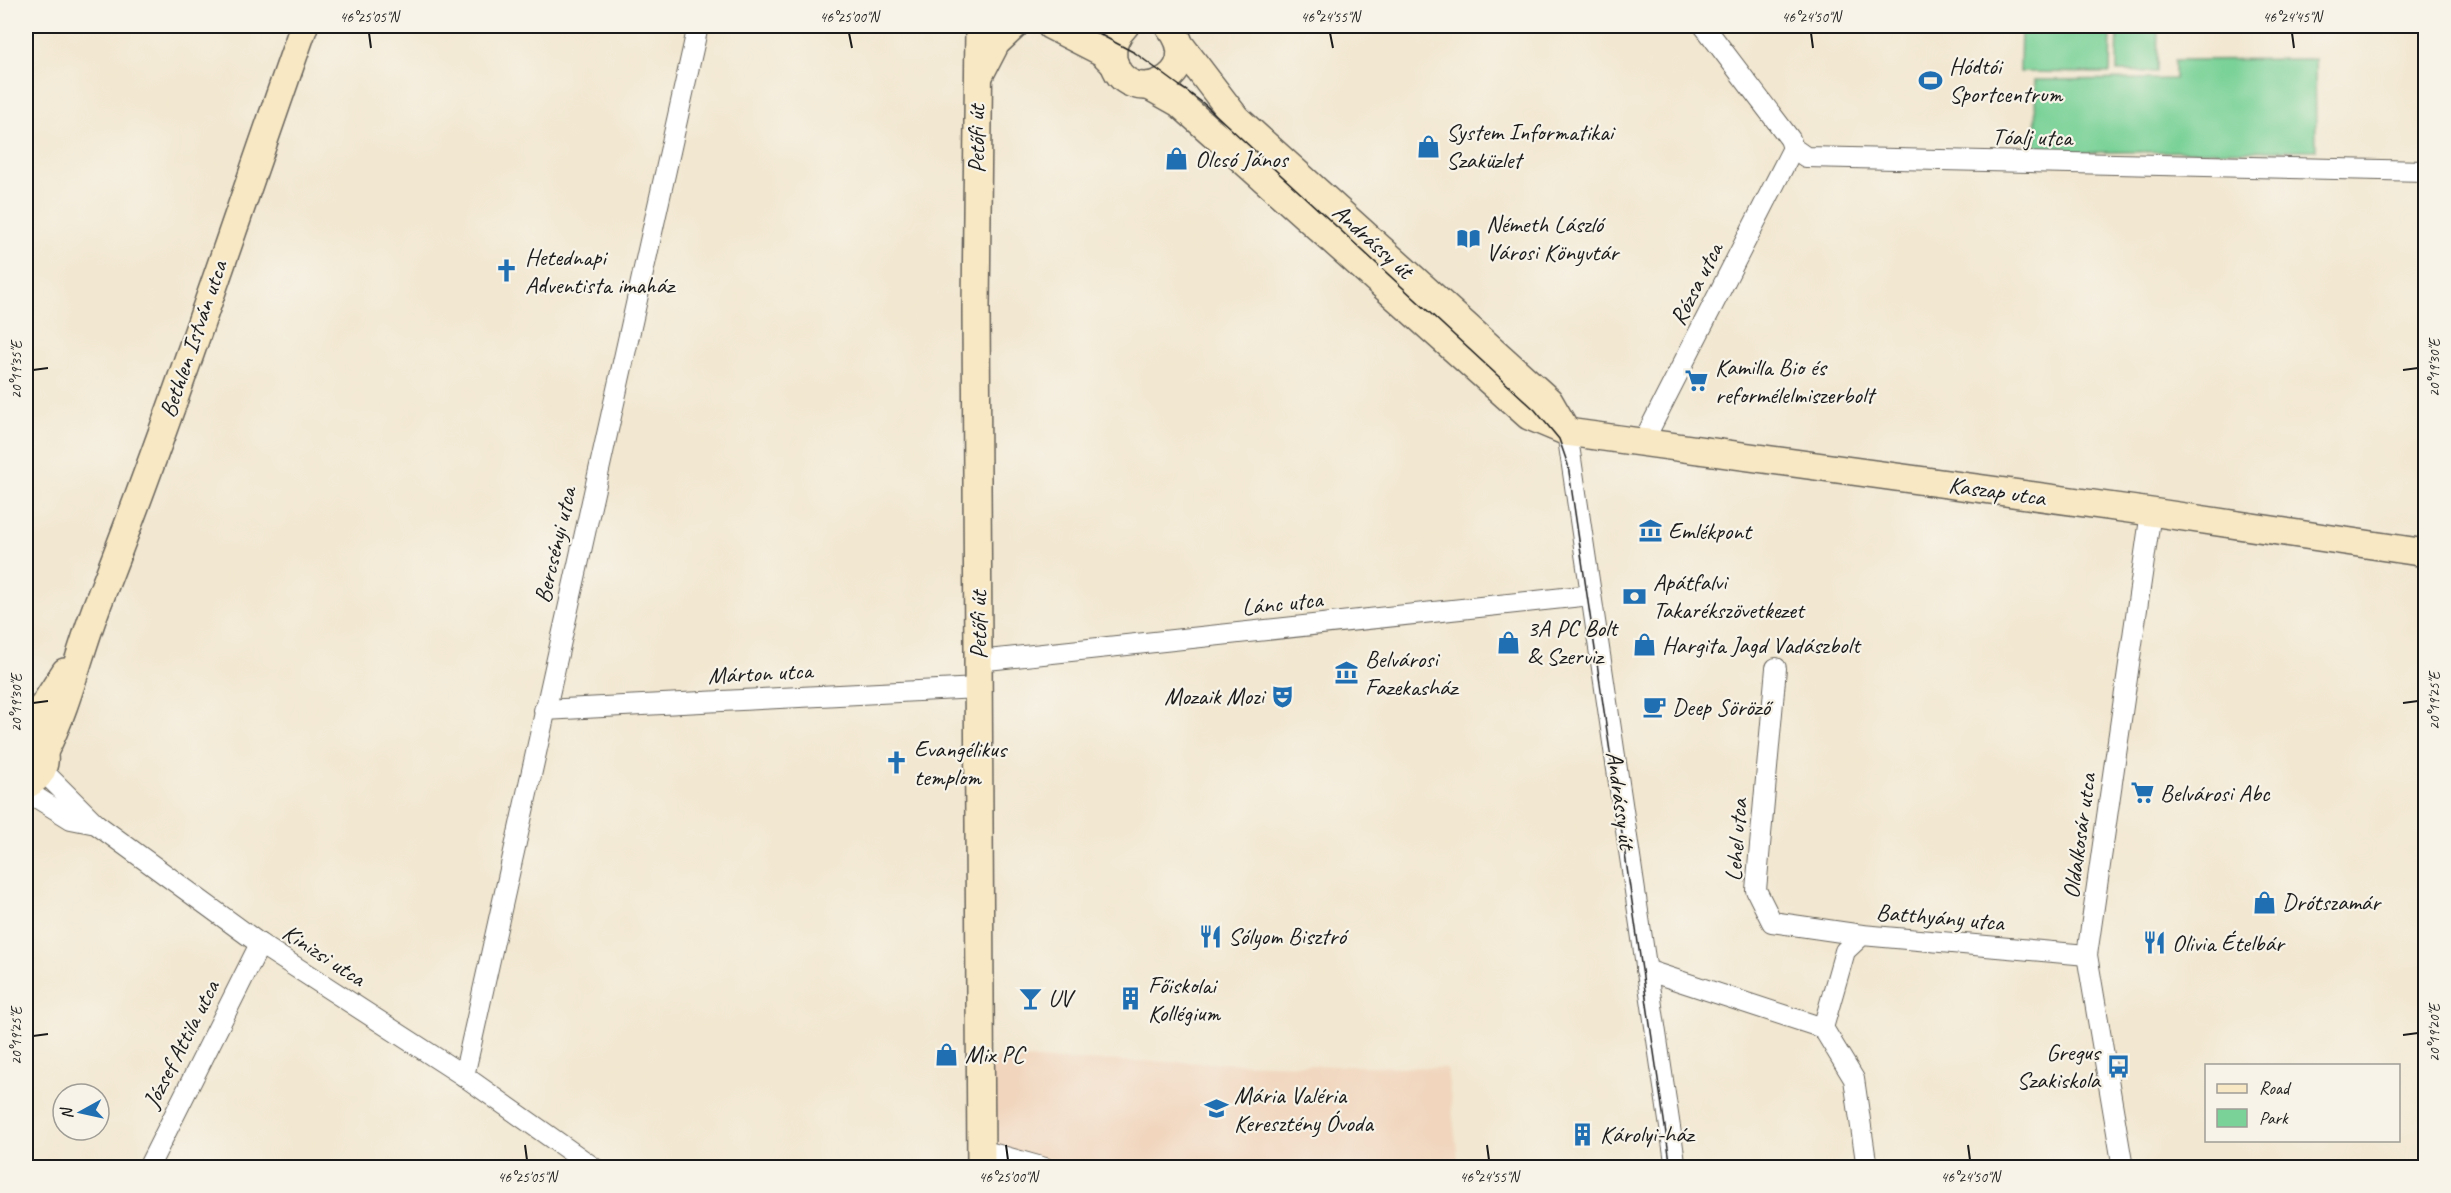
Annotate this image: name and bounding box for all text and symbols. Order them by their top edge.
text: 46°25'05"N [339,8,402,27]
text: 46°25'00"N [819,8,882,27]
text: 46°24'55"N [1300,8,1363,27]
text: 46°24'50"N [1781,8,1844,27]
text: 46°24'45"N [2262,8,2325,27]
place label: Hódtói Sportcentrum [1949,51,2063,109]
sports icon: Hódtói Sportcentrum [1918,67,1944,93]
street label: Petőfi út [961,103,991,173]
place label: System Informatikai Szaküzlet [1446,117,1617,175]
street label: Tóalj utca [1992,121,2074,153]
shop icon: System Informatikai Szaküzlet [1415,133,1441,159]
place label: Olcsó János [1195,144,1289,174]
shop icon: Olcsó János [1164,146,1190,172]
street label: Andrássy út [1326,197,1421,286]
place label: Németh László Városi Könyvtár [1486,209,1621,267]
library icon: Németh László Városi Könyvtár [1455,225,1481,251]
street label: Rózsa utca [1663,236,1730,330]
place label: Hetednapi Adventista imaház [525,242,676,300]
street label: Bethlen István utca [152,255,234,421]
church icon: Hetednapi Adventista imaház [494,258,520,284]
text: 20°19'30"E [2425,337,2444,397]
text: 20°19'35"E [7,339,26,399]
place label: Kamilla Bio és reformélelmiszerbolt [1715,352,1877,410]
supermarket icon: Kamilla Bio és reformélelmiszerbolt [1684,368,1710,394]
street label: Kaszap utca [1947,469,2049,513]
street label: Bercsényi utca [527,482,583,606]
place label: Emlékpont [1668,516,1753,546]
museum icon: Emlékpont [1637,518,1663,544]
place label: Apátfalvi Takarékszövetkezet [1653,567,1806,625]
bank icon: Apátfalvi Takarékszövetkezet [1622,583,1648,609]
street label: Lánc utca [1240,584,1325,622]
street label: Petőfi út [963,589,993,659]
place label: 3A PC Bolt & Szerviz [1527,613,1619,671]
shop icon: 3A PC Bolt & Szerviz [1496,629,1522,655]
place label: Hargita Jagd Vadászbolt [1662,630,1862,660]
shop icon: Hargita Jagd Vadászbolt [1631,632,1657,658]
place label: Belvárosi Fazekasház [1365,644,1459,702]
street label: Márton utca [707,655,815,691]
museum icon: Belvárosi Fazekasház [1334,660,1360,686]
text: 20°19'25"E [2425,670,2444,730]
text: 20°19'30"E [7,672,26,732]
place label: Mozaik Mozi [1164,681,1267,711]
theatre icon: Mozaik Mozi [1269,683,1295,709]
place label: Deep Söröző [1672,692,1773,722]
cafe icon: Deep Söröző [1641,694,1667,720]
place label: Evangélikus templom [914,734,1008,792]
street label: Andrássy út [1599,749,1643,853]
church icon: Evangélikus templom [883,750,909,776]
street label: Oldalkosár utca [2055,770,2103,901]
place label: Belvárosi Abc [2160,778,2271,808]
supermarket icon: Belvárosi Abc [2129,780,2155,806]
street label: Lehel utca [1718,796,1754,882]
place label: Drótszamár [2282,887,2382,917]
shop icon: Drótszamár [2251,889,2277,915]
street label: Batthyány utca [1875,896,2007,938]
street label: Kinizsi utca [277,917,372,994]
place label: Sólyom Bisztró [1228,921,1349,951]
restaurant icon: Sólyom Bisztró [1197,923,1223,949]
place label: Olivia Ételbár [2172,928,2286,958]
restaurant icon: Olivia Ételbár [2141,930,2167,956]
place label: Főiskolai Kollégium [1148,970,1221,1028]
street label: József Attila utca [136,974,227,1114]
place label: UV [1048,983,1076,1013]
bar icon: UV [1017,985,1043,1011]
building icon: Főiskolai Kollégium [1117,986,1143,1012]
text: 20°19'20"E [2425,1002,2444,1062]
text: 20°19'25"E [7,1005,26,1065]
place label: Gregus Szakiskola [2017,1037,2102,1095]
place label: Mix PC [965,1039,1026,1069]
shop icon: Mix PC [934,1041,960,1067]
bus stop icon: Gregus Szakiskola [2105,1053,2131,1079]
legend [2205,1064,2400,1142]
text: Road [2259,1077,2292,1099]
place label: Mária Valéria Keresztény Óvoda [1234,1080,1374,1138]
north arrow [51,1082,111,1142]
school or university icon: Mária Valéria Keresztény Óvoda [1203,1096,1229,1122]
text: N [56,1105,78,1120]
text: Park [2259,1107,2289,1129]
place label: Károlyi-ház [1600,1119,1696,1149]
building icon: Károlyi-ház [1569,1121,1595,1147]
text: 46°25'05"N [497,1168,560,1187]
text: 46°25'00"N [978,1168,1041,1187]
text: 46°24'55"N [1459,1168,1522,1187]
text: 46°24'50"N [1940,1168,2003,1187]

